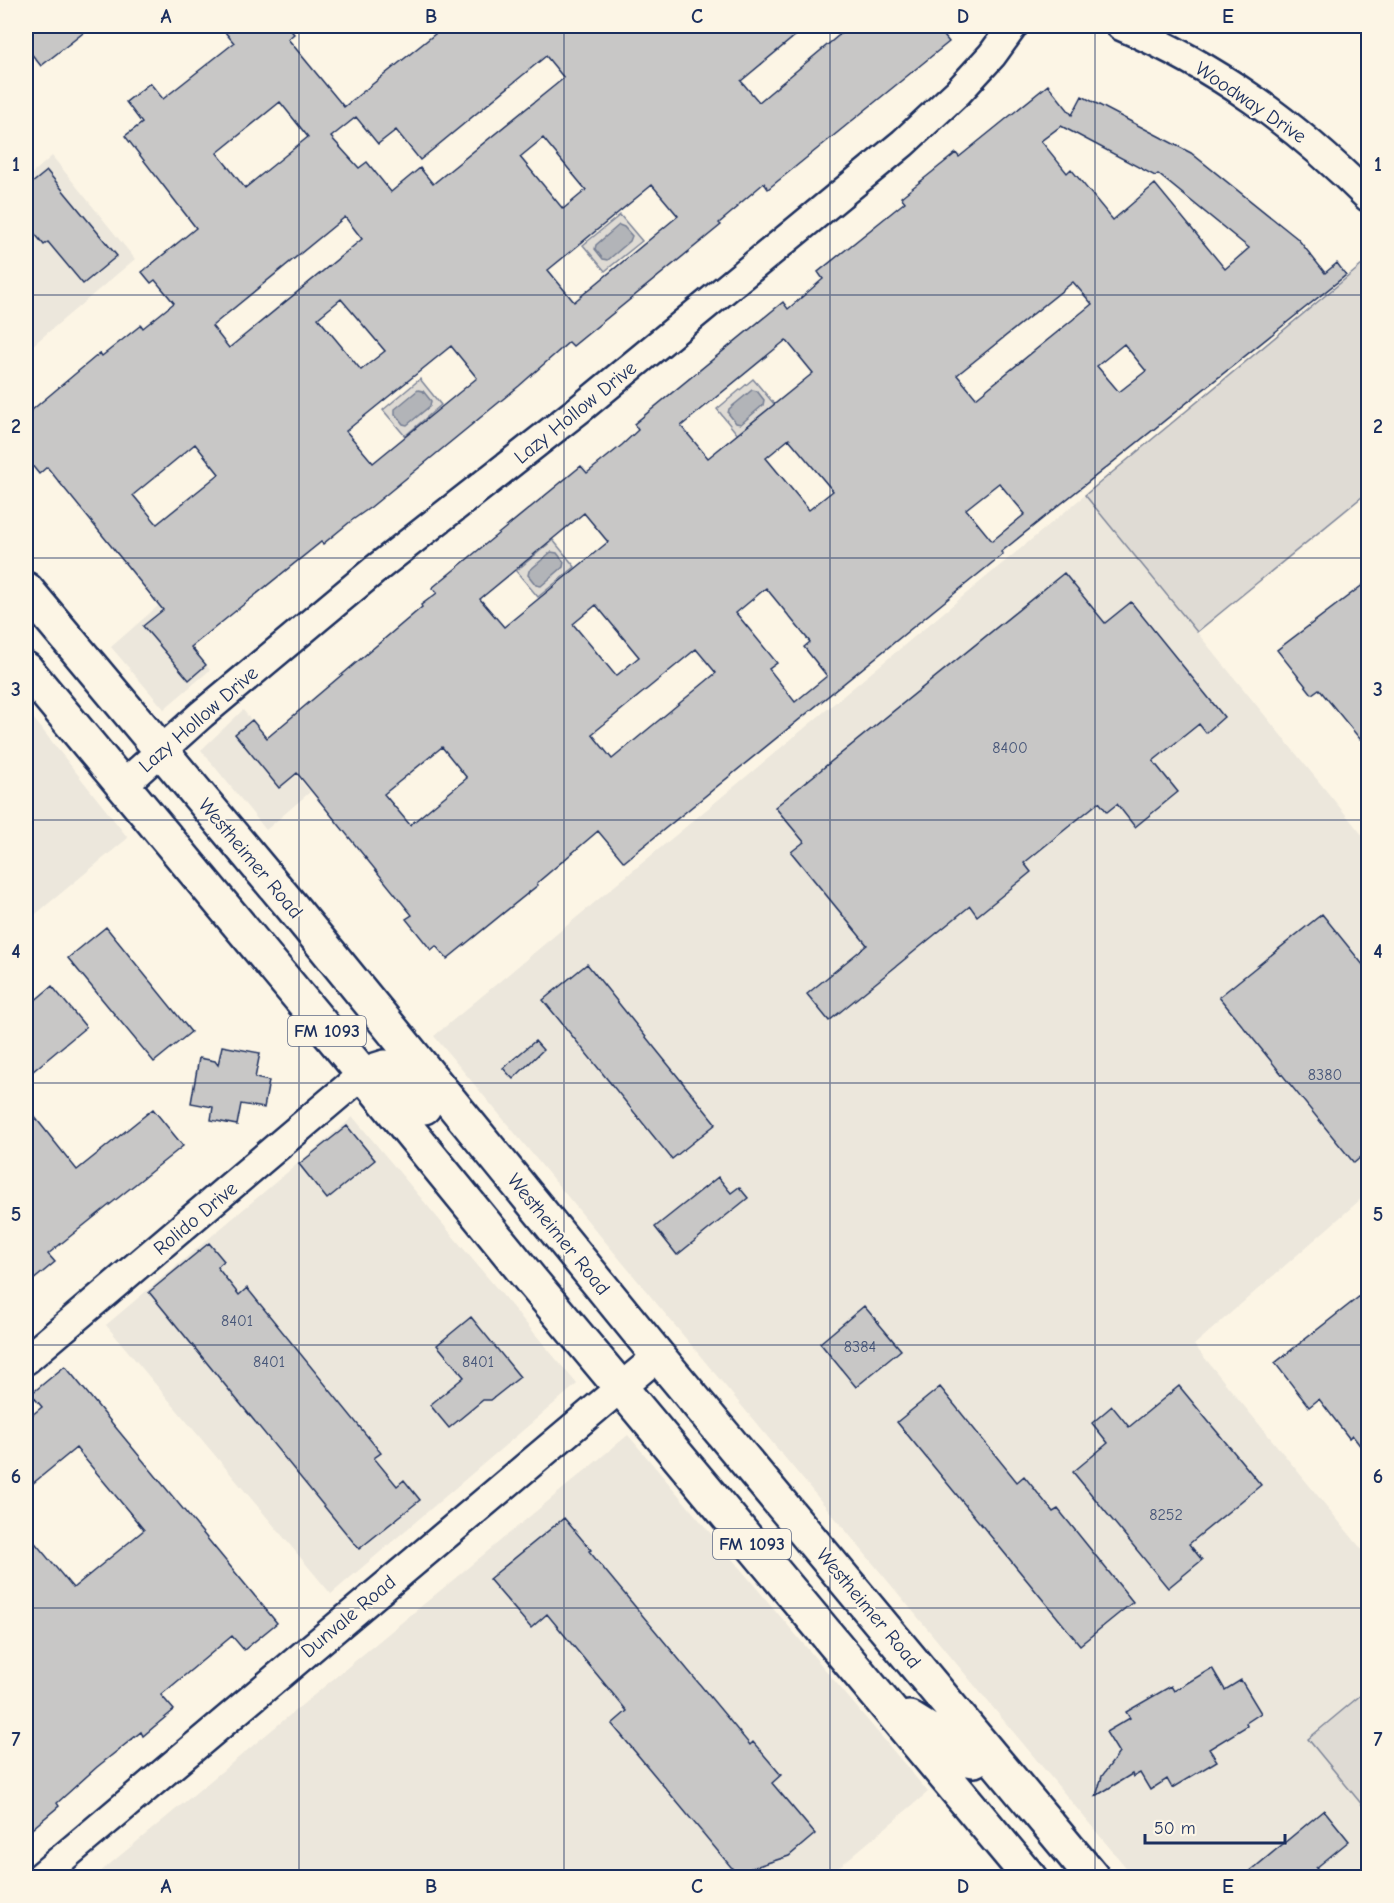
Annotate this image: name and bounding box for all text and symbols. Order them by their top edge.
text: A [160,5,172,28]
text: B [425,5,437,28]
text: C [691,5,703,28]
text: D [957,5,969,28]
text: E [1222,5,1234,28]
street label: Woodway Drive [1191,57,1311,148]
text: 1 [12,153,20,176]
text: 1 [1374,153,1382,176]
street label: Lazy Hollow Drive [510,356,641,469]
text: 2 [11,415,21,438]
text: 2 [1373,415,1383,438]
street label: Lazy Hollow Drive [134,661,263,777]
text: 3 [11,678,21,701]
text: 3 [1373,678,1383,701]
house number: 8400 [992,739,1028,757]
street label: Westheimer Road [194,794,308,923]
text: 4 [11,940,21,963]
text: 4 [1373,940,1383,963]
road number: FM 1093 [288,1016,366,1046]
house number: 8380 [1308,1066,1342,1084]
street label: Westheimer Road [503,1169,615,1300]
street label: Rolido Drive [149,1177,242,1260]
text: 5 [11,1203,21,1226]
text: 5 [1373,1203,1383,1226]
house number: 8401 [221,1312,253,1330]
house number: 8384 [844,1338,876,1356]
house number: 8401 [253,1353,285,1371]
house number: 8401 [462,1353,494,1371]
text: 6 [11,1465,21,1488]
text: 6 [1373,1465,1383,1488]
house number: 8252 [1149,1506,1183,1524]
road number: FM 1093 [713,1529,791,1559]
street label: Westheimer Road [812,1544,926,1673]
street label: Dunvale Road [296,1570,400,1663]
text: 7 [12,1728,21,1751]
text: 7 [1374,1728,1383,1751]
scale bar [1145,1807,1284,1845]
text: 50 m [1154,1818,1196,1839]
text: A [160,1875,172,1898]
text: B [425,1875,437,1898]
text: C [691,1875,703,1898]
text: D [957,1875,969,1898]
text: E [1222,1875,1234,1898]

